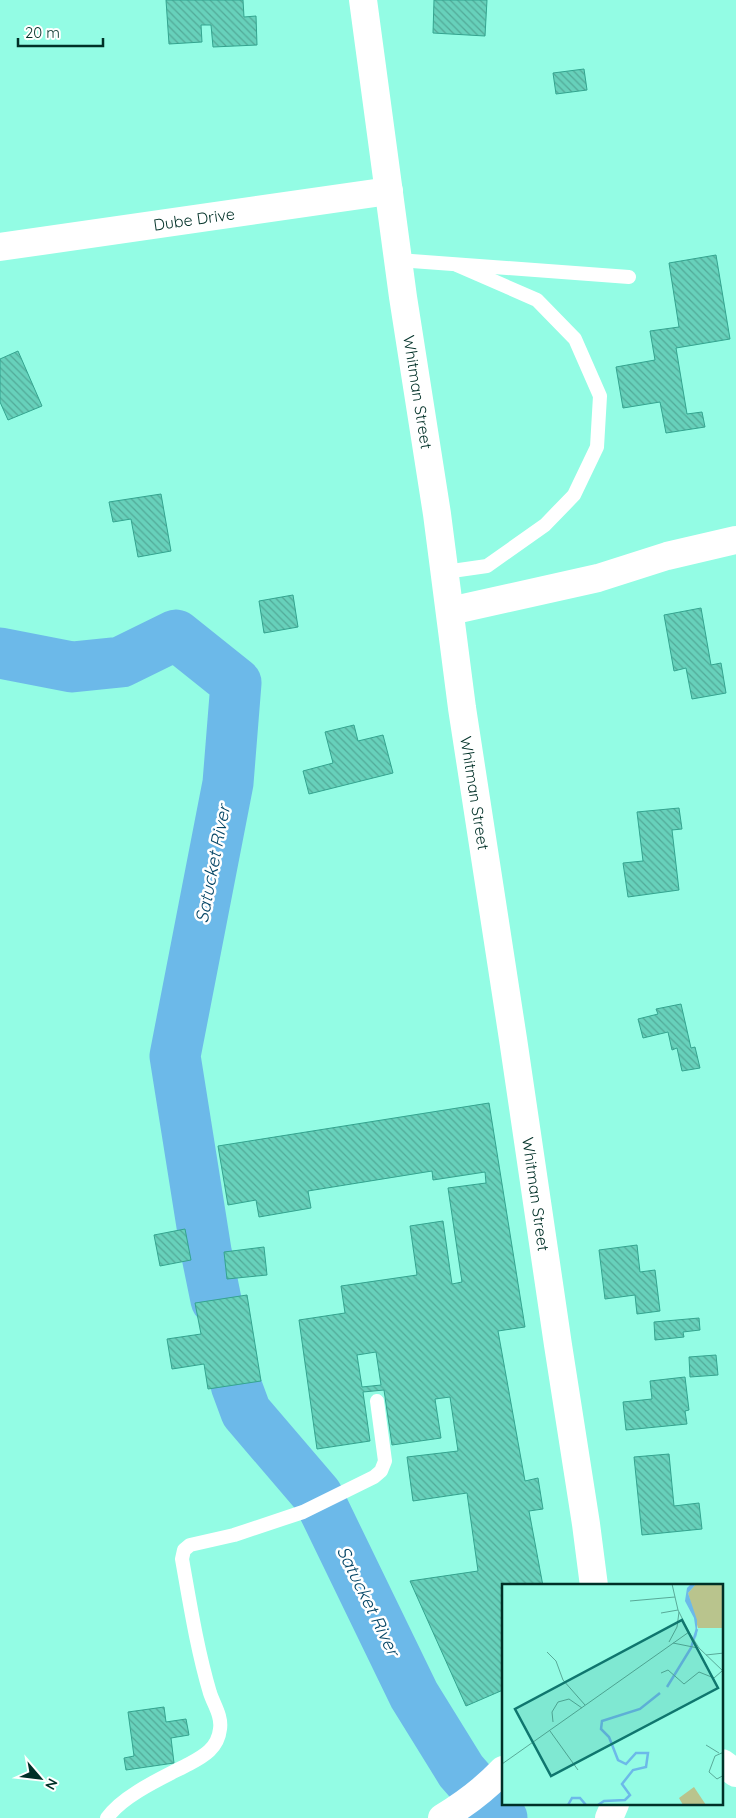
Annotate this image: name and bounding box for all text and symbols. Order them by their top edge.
scale bar [18,15,102,47]
text: 20 m [25,23,60,42]
street label: Dube Drive [152,203,236,235]
street label: Whitman Street [399,334,437,450]
street label: Whitman Street [456,735,494,851]
water label: Satucket River [190,801,236,925]
street label: Whitman Street [518,1136,554,1252]
water label: Satucket River [332,1542,406,1661]
inset map [502,1584,724,1806]
north arrow [15,1753,65,1803]
text: N [41,1775,62,1793]

